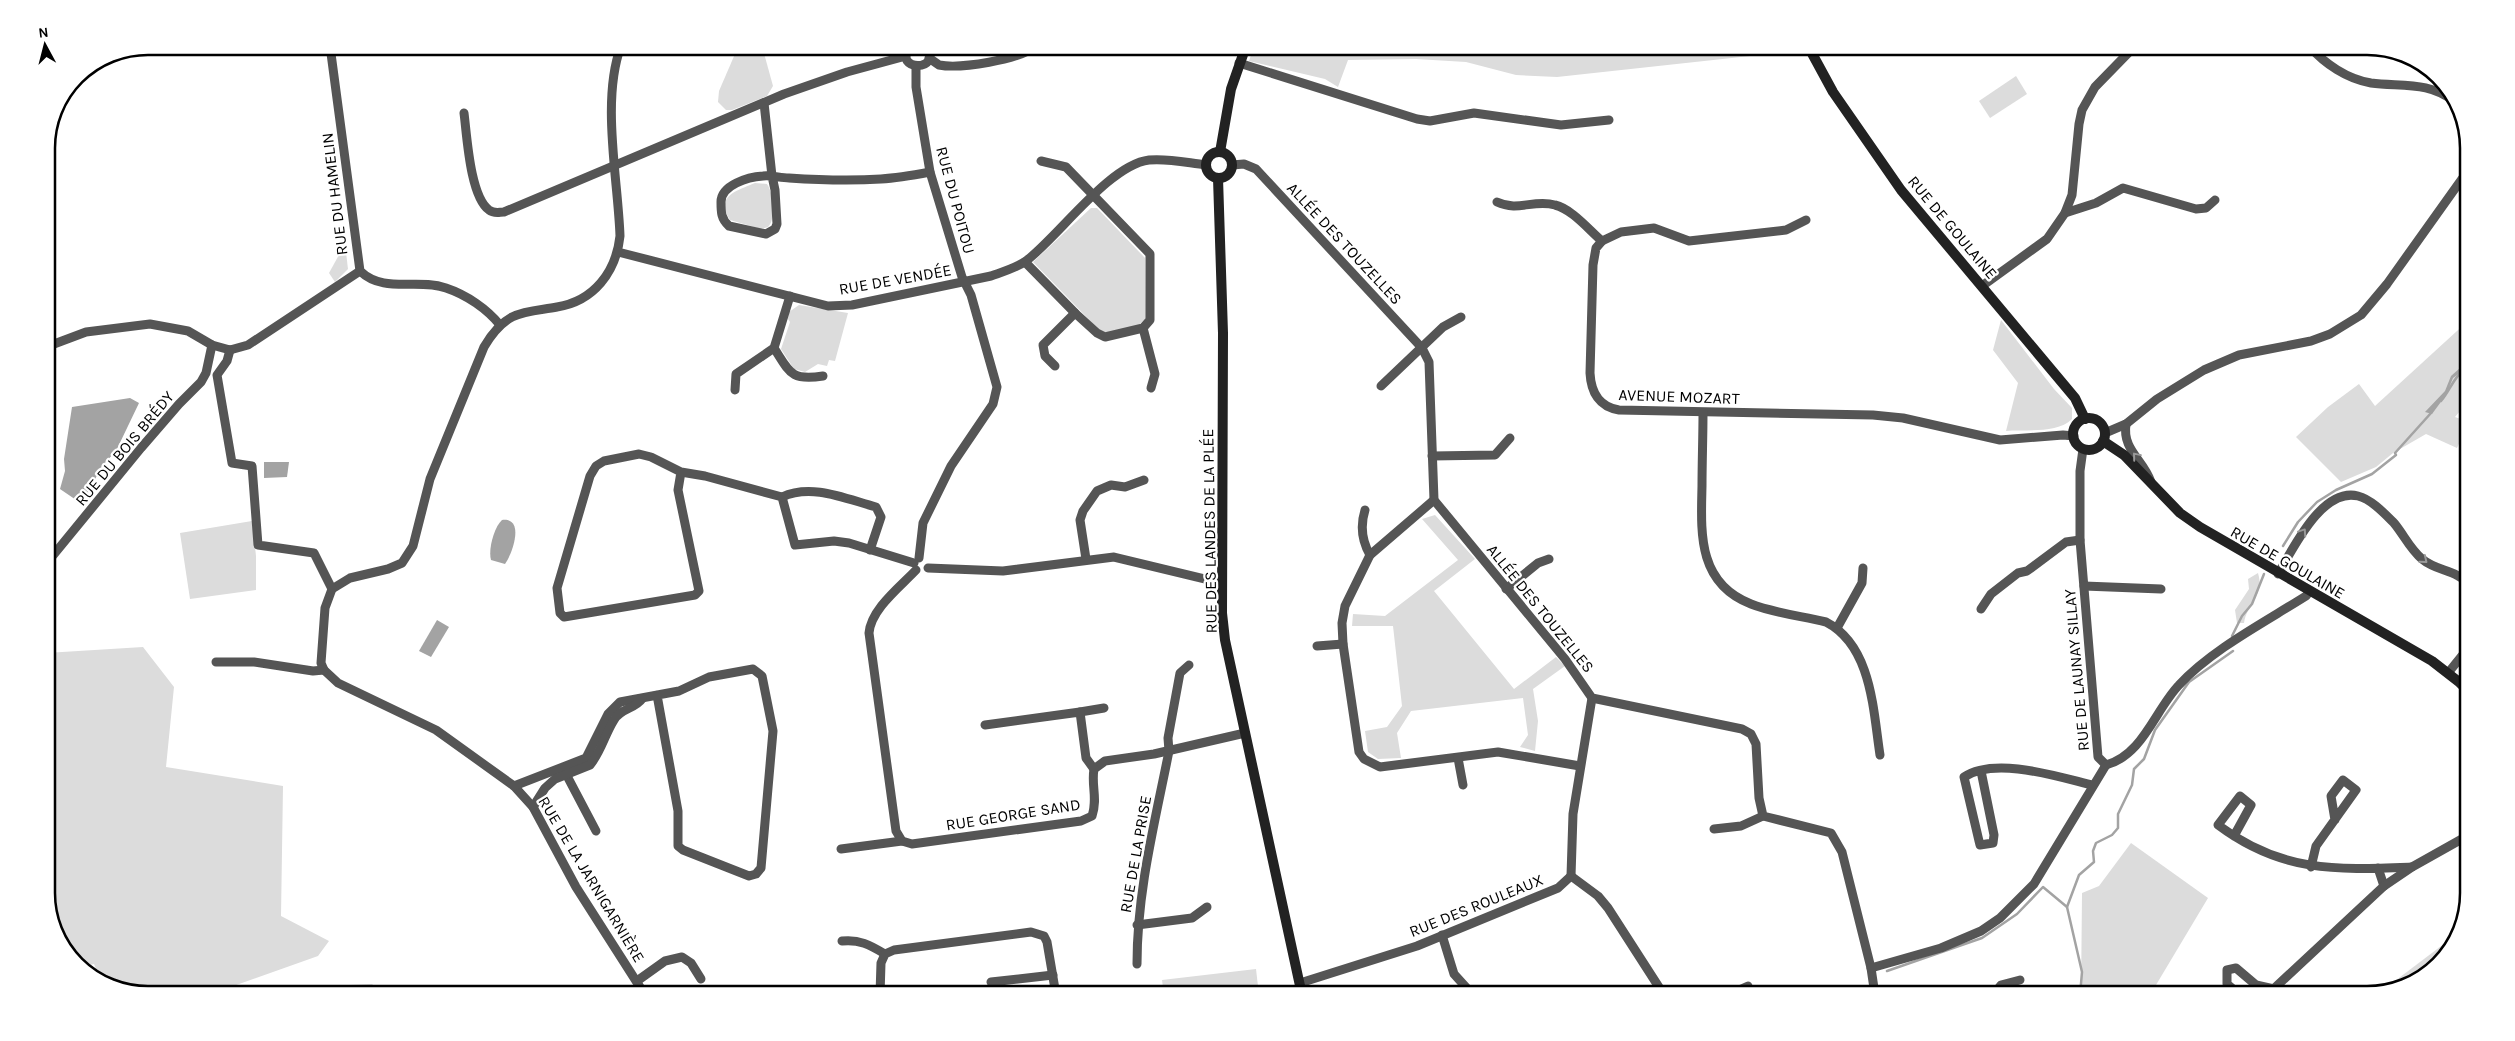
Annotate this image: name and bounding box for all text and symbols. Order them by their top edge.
north arrow [20,20,70,70]
text: N [37,24,49,42]
street label: RUE DU HAMELIN [318,132,351,256]
street label: RUE DU POITOU [932,144,979,256]
street label: RUE DE GOULAINE [1904,172,2001,283]
street label: ALLÉE DES TOUZELLES [1283,178,1406,308]
street label: RUE DE VENDÉE [837,260,953,299]
street label: AVENUE MOZART [1618,385,1740,408]
street label: RUE DU BOIS BRÉDY [71,387,178,509]
street label: RUE DES LANDES DE LA PLÉE [1198,428,1221,634]
one-way arrow [2134,453,2142,462]
street label: RUE DE GOULAINE [2227,522,2348,603]
one-way arrow [2297,528,2307,537]
street label: ALLÉE DES TOUZELLES [1483,540,1598,676]
one-way arrow [2418,554,2427,563]
street label: RUE DE LAUNAY SILLAY [2060,588,2093,752]
street label: RUE DE LA JARNIGARNIÈRE [534,793,649,966]
street label: RUE GEORGE SAND [944,794,1082,835]
street label: RUE DE LA PRISE [1116,794,1155,914]
street label: RUE DES ROULEAUX [1406,870,1546,941]

